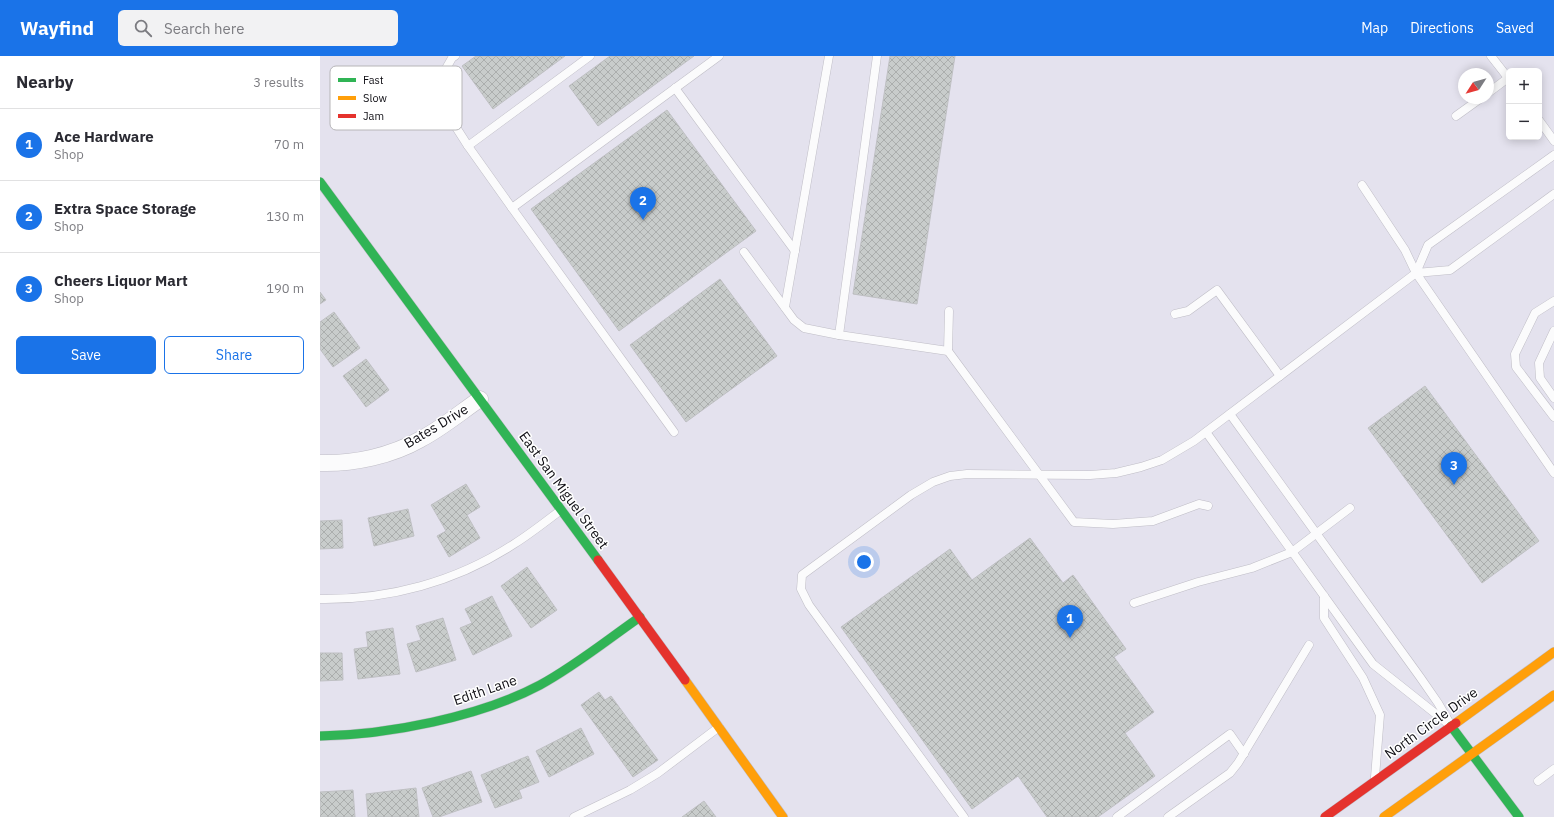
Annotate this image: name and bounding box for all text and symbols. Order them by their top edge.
search box [118,10,398,46]
text: Wayfind [20,16,94,40]
icon: search [132,17,154,39]
text: Search here [164,19,244,38]
text: Map [1361,19,1388,37]
text: Directions [1410,19,1474,37]
text: Saved [1496,19,1534,37]
legend [330,66,462,130]
north arrow [1458,68,1494,104]
map controls [1506,68,1542,140]
button: + [1506,68,1542,104]
text: Nearby [16,71,74,93]
text: Fast [363,73,384,87]
text: 3 results [253,74,304,91]
text: Slow [363,91,387,105]
button: − [1506,104,1542,140]
text: Jam [363,109,384,123]
text: Ace Hardware [54,127,154,146]
text: 1 [25,136,33,153]
text: 70 m [274,136,304,153]
text: Shop [54,146,84,163]
pin: 2 [630,187,656,220]
text: Extra Space Storage [54,199,196,218]
text: 2 [25,208,33,225]
text: 130 m [266,208,304,225]
text: Shop [54,218,84,235]
text: Cheers Liquor Mart [54,271,188,290]
text: 3 [25,280,33,297]
text: 190 m [266,280,304,297]
text: Shop [54,290,84,307]
button: Save [16,336,156,374]
button: Share [164,336,304,374]
street label: Bates Drive [401,400,472,452]
street label: East San Miguel Street [515,428,613,552]
pin: 3 [1441,452,1467,485]
your location [854,552,874,572]
pin: 1 [1057,605,1083,638]
street label: Edith Lane [451,671,519,709]
street label: North Circle Drive [1381,683,1481,763]

